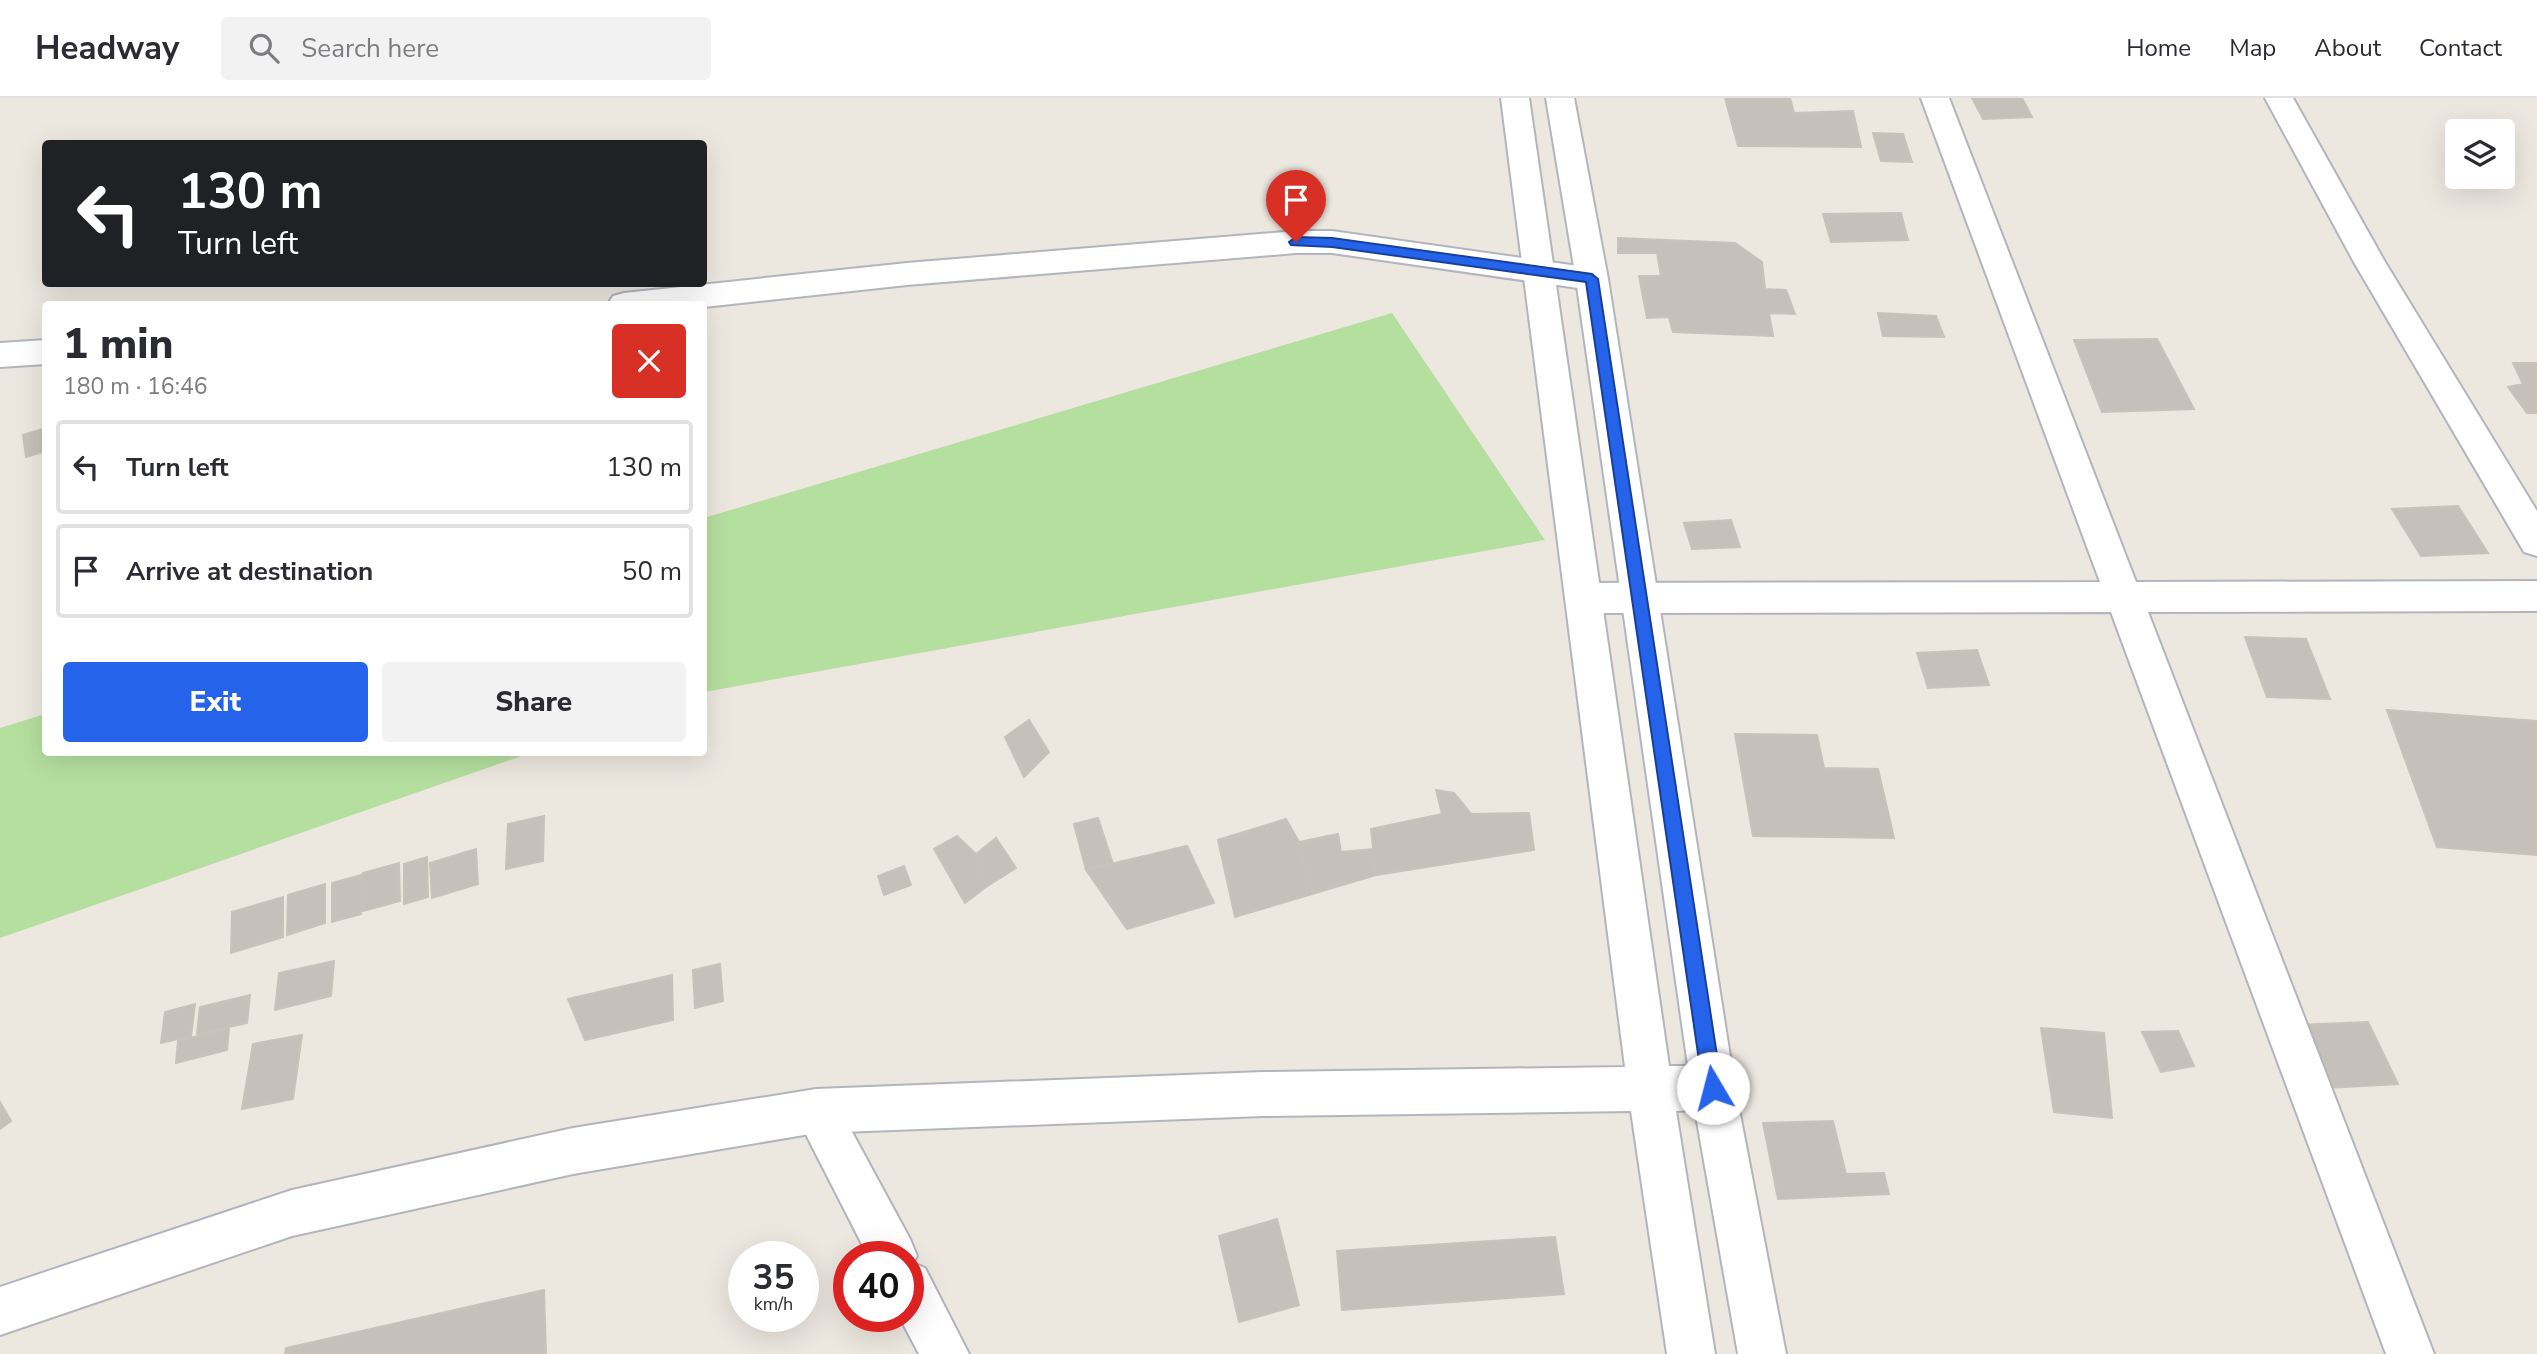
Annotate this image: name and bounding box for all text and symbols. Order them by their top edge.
search box [221,17,711,80]
text: Headway [35,26,179,71]
icon: search [245,29,283,67]
text: Search here [301,31,439,66]
text: Home [2126,32,2191,64]
text: Map [2229,32,2276,64]
text: About [2314,32,2381,64]
text: Contact [2419,32,2502,64]
map controls [2445,119,2515,189]
button: layers [2445,119,2515,189]
text: 130 m [178,158,322,225]
icon: left [63,168,154,259]
pin [1266,170,1326,242]
icon: arrive [1277,181,1315,219]
text: Turn left [178,222,298,265]
text: 1 min [63,316,173,373]
button: close [612,324,686,398]
text: 180 m · 16:46 [63,371,208,402]
icon: left [67,448,105,486]
text: Turn left [126,450,229,485]
text: 130 m [606,450,682,485]
icon: arrive [67,552,105,590]
text: Arrive at destination [126,554,373,589]
text: 50 m [622,554,682,589]
button: Exit [63,662,368,742]
button: Share [382,662,686,742]
position arrow [1676,1051,1750,1125]
speed limit sign: 40 [833,1241,924,1332]
text: 35 [752,1254,795,1301]
text: km/h [754,1292,793,1316]

